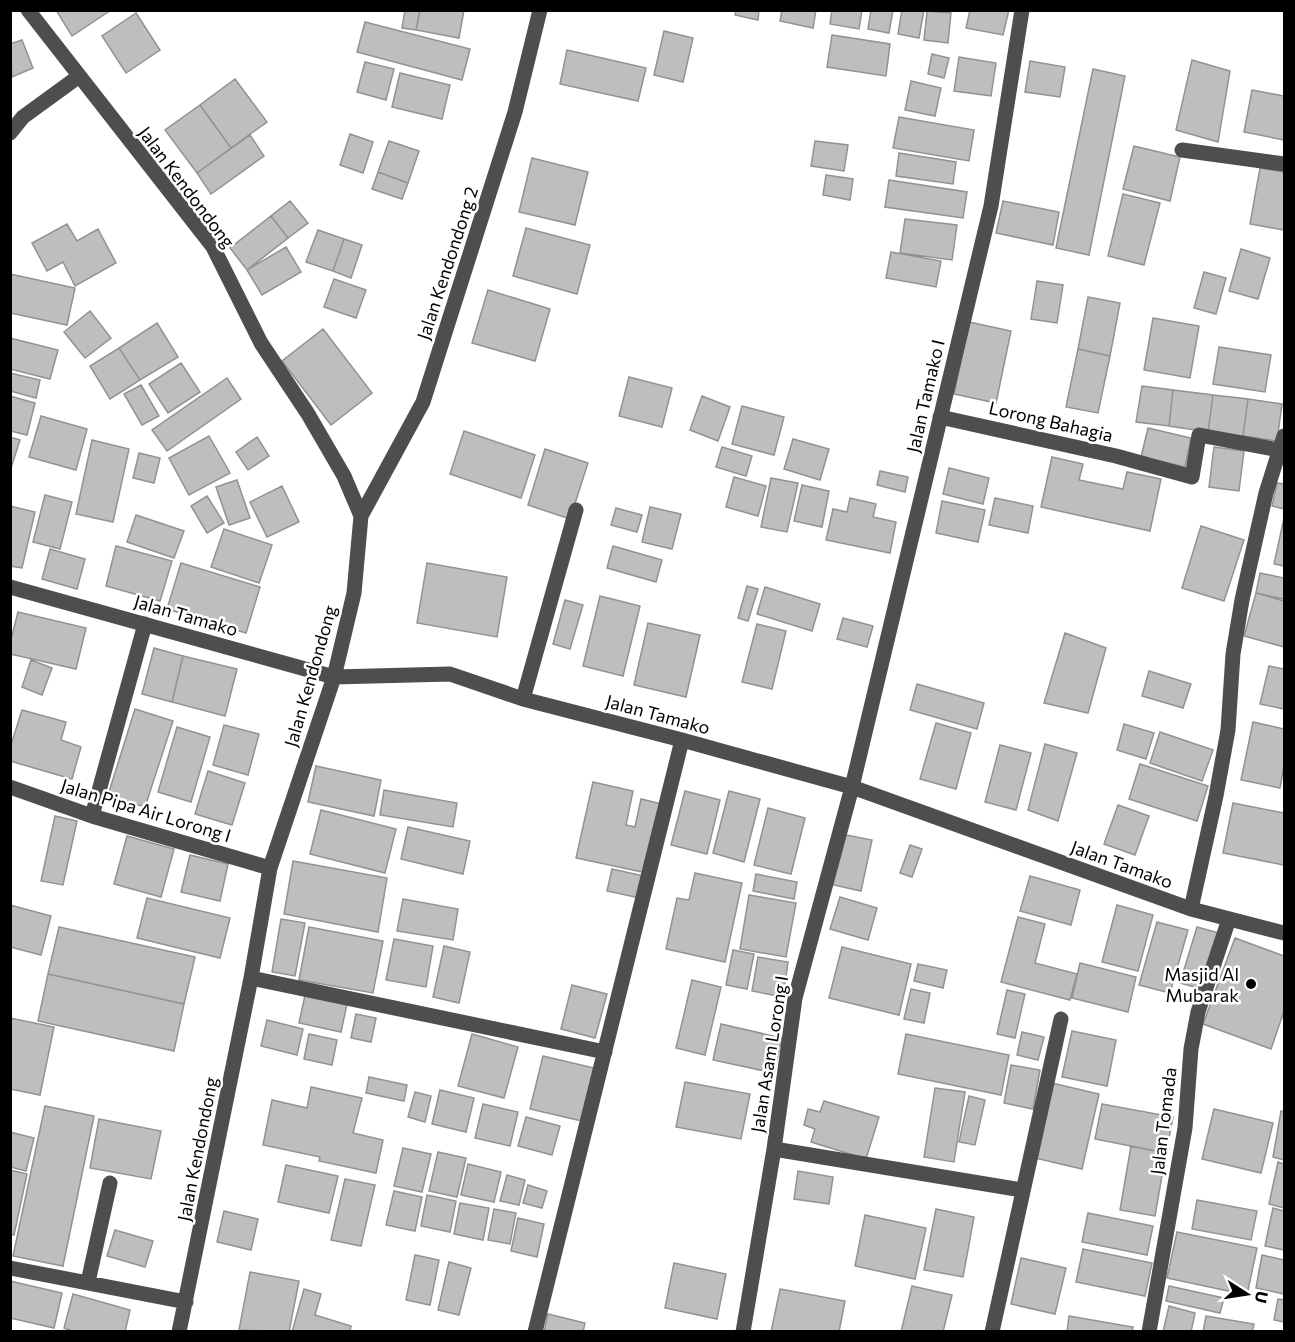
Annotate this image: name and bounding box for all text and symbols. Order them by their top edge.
street label: Jalan Kendondong [134,122,240,252]
street label: Jalan Kendondong 2 [412,184,482,342]
street label: Jalan Tamako I [901,337,949,455]
street label: Lorong Bahagia [987,396,1115,446]
street label: Jalan Tamako [132,590,240,640]
street label: Jalan Kendondong [279,602,341,749]
street label: Jalan Tamako [603,690,713,738]
street label: Jalan Pipa Air Lorong I [58,774,234,846]
street label: Jalan Tamako [1068,835,1176,893]
place label: Masjid Al Mubarak [1164,963,1239,1006]
street label: Jalan Asam Lorong I [746,974,792,1134]
marker: Masjid Al Mubarak [1244,977,1258,991]
street label: Jalan Tomada [1145,1066,1181,1176]
street label: Jalan Kendondong [172,1075,222,1223]
north arrow [1217,1264,1277,1324]
text: U [1252,1290,1273,1305]

